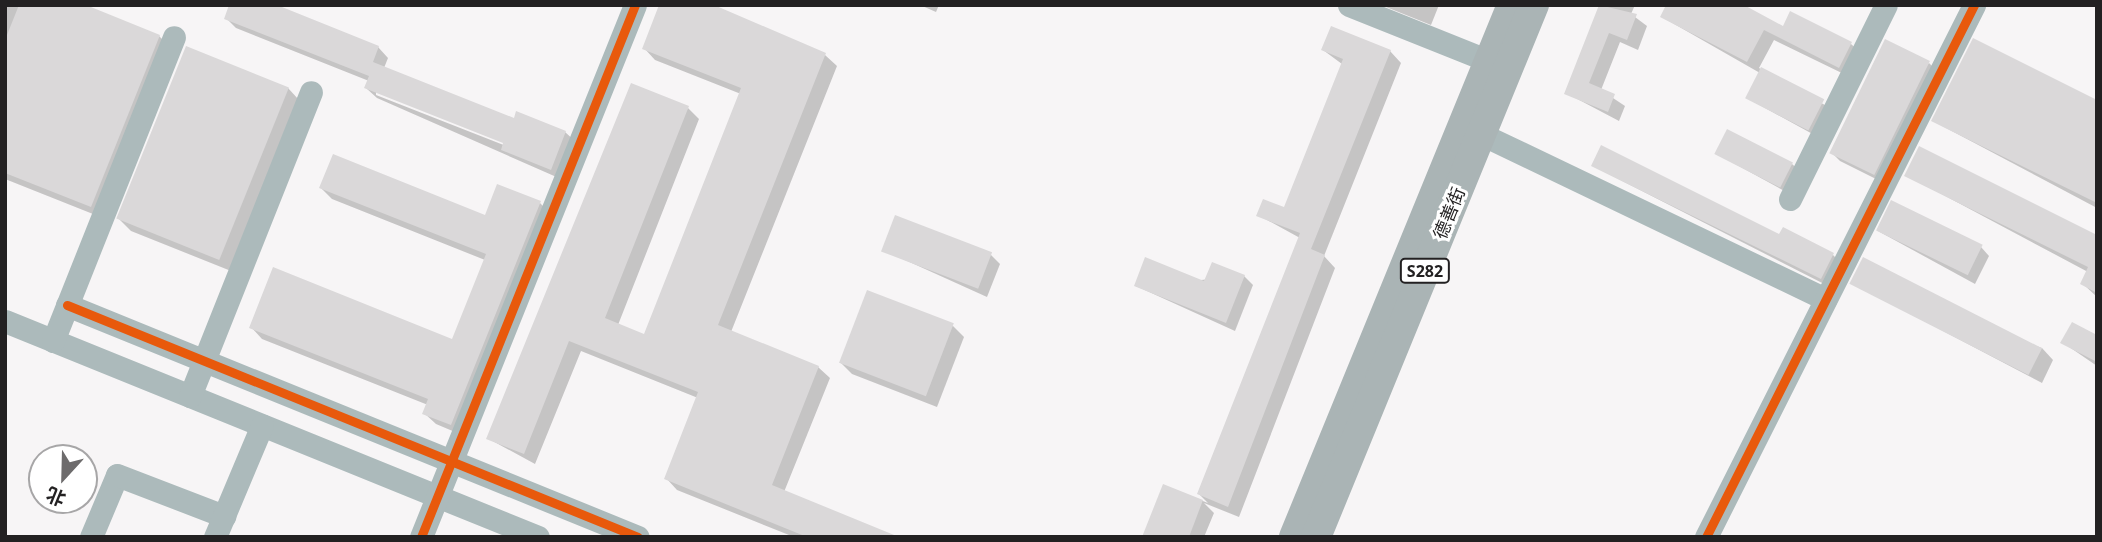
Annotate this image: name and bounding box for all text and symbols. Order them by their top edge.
street label: 德善街 [1429,184,1469,242]
road number: S282 [1399,258,1451,284]
north arrow [28,444,98,514]
text: 北 [42,481,70,512]

